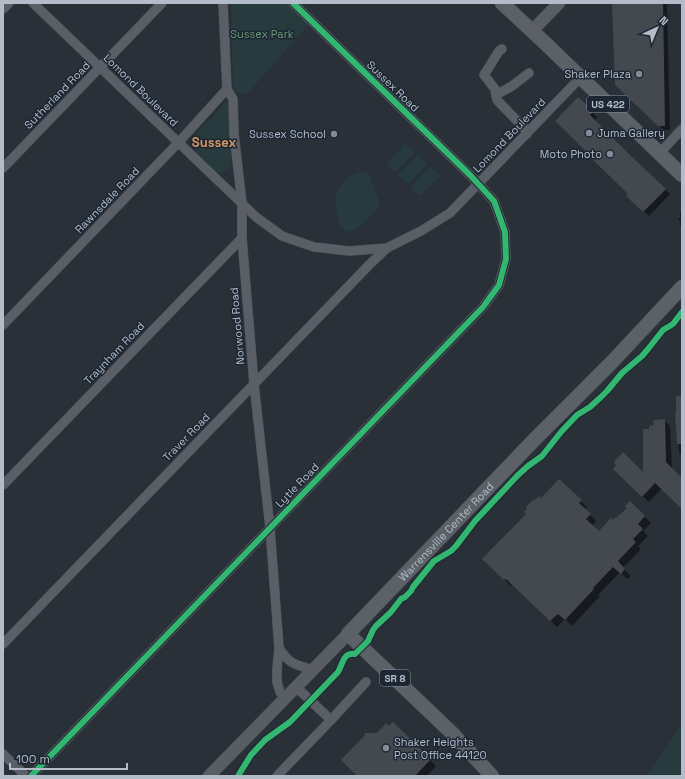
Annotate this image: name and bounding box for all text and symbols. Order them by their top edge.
north arrow [637,8,677,48]
text: N [656,13,671,28]
park label: Sussex Park [230,27,294,41]
street label: Lomond Boulevard [101,51,181,129]
street label: Sussex Road [364,57,422,115]
street label: Sutherland Road [21,58,93,132]
place label: Shaker Plaza [564,67,632,81]
marker: Shaker Plaza [634,69,644,79]
street label: Lomond Boulevard [470,95,548,175]
road number: US 422 [587,96,629,112]
place label: Juma Gallery [597,126,665,140]
place label: Sussex School [249,127,326,141]
marker: Juma Gallery [584,128,594,138]
marker: Sussex School [329,129,339,139]
district label: Sussex [192,134,236,151]
place label: Moto Photo [540,147,602,161]
marker: Moto Photo [605,149,615,159]
street label: Rawnsdale Road [72,164,142,236]
street label: Norwood Road [227,287,247,365]
street label: Traynham Road [81,319,147,387]
street label: Traver Road [159,410,213,464]
street label: Lytle Road [272,460,322,510]
street label: Warrensville Center Road [395,479,497,584]
road number: SR 8 [380,670,410,686]
place label: Shaker Heights Post Office 44120 [394,735,487,762]
marker: Shaker Heights Post Office 44120 [381,743,391,753]
scale bar [10,745,127,771]
text: 100 m [16,751,50,767]

